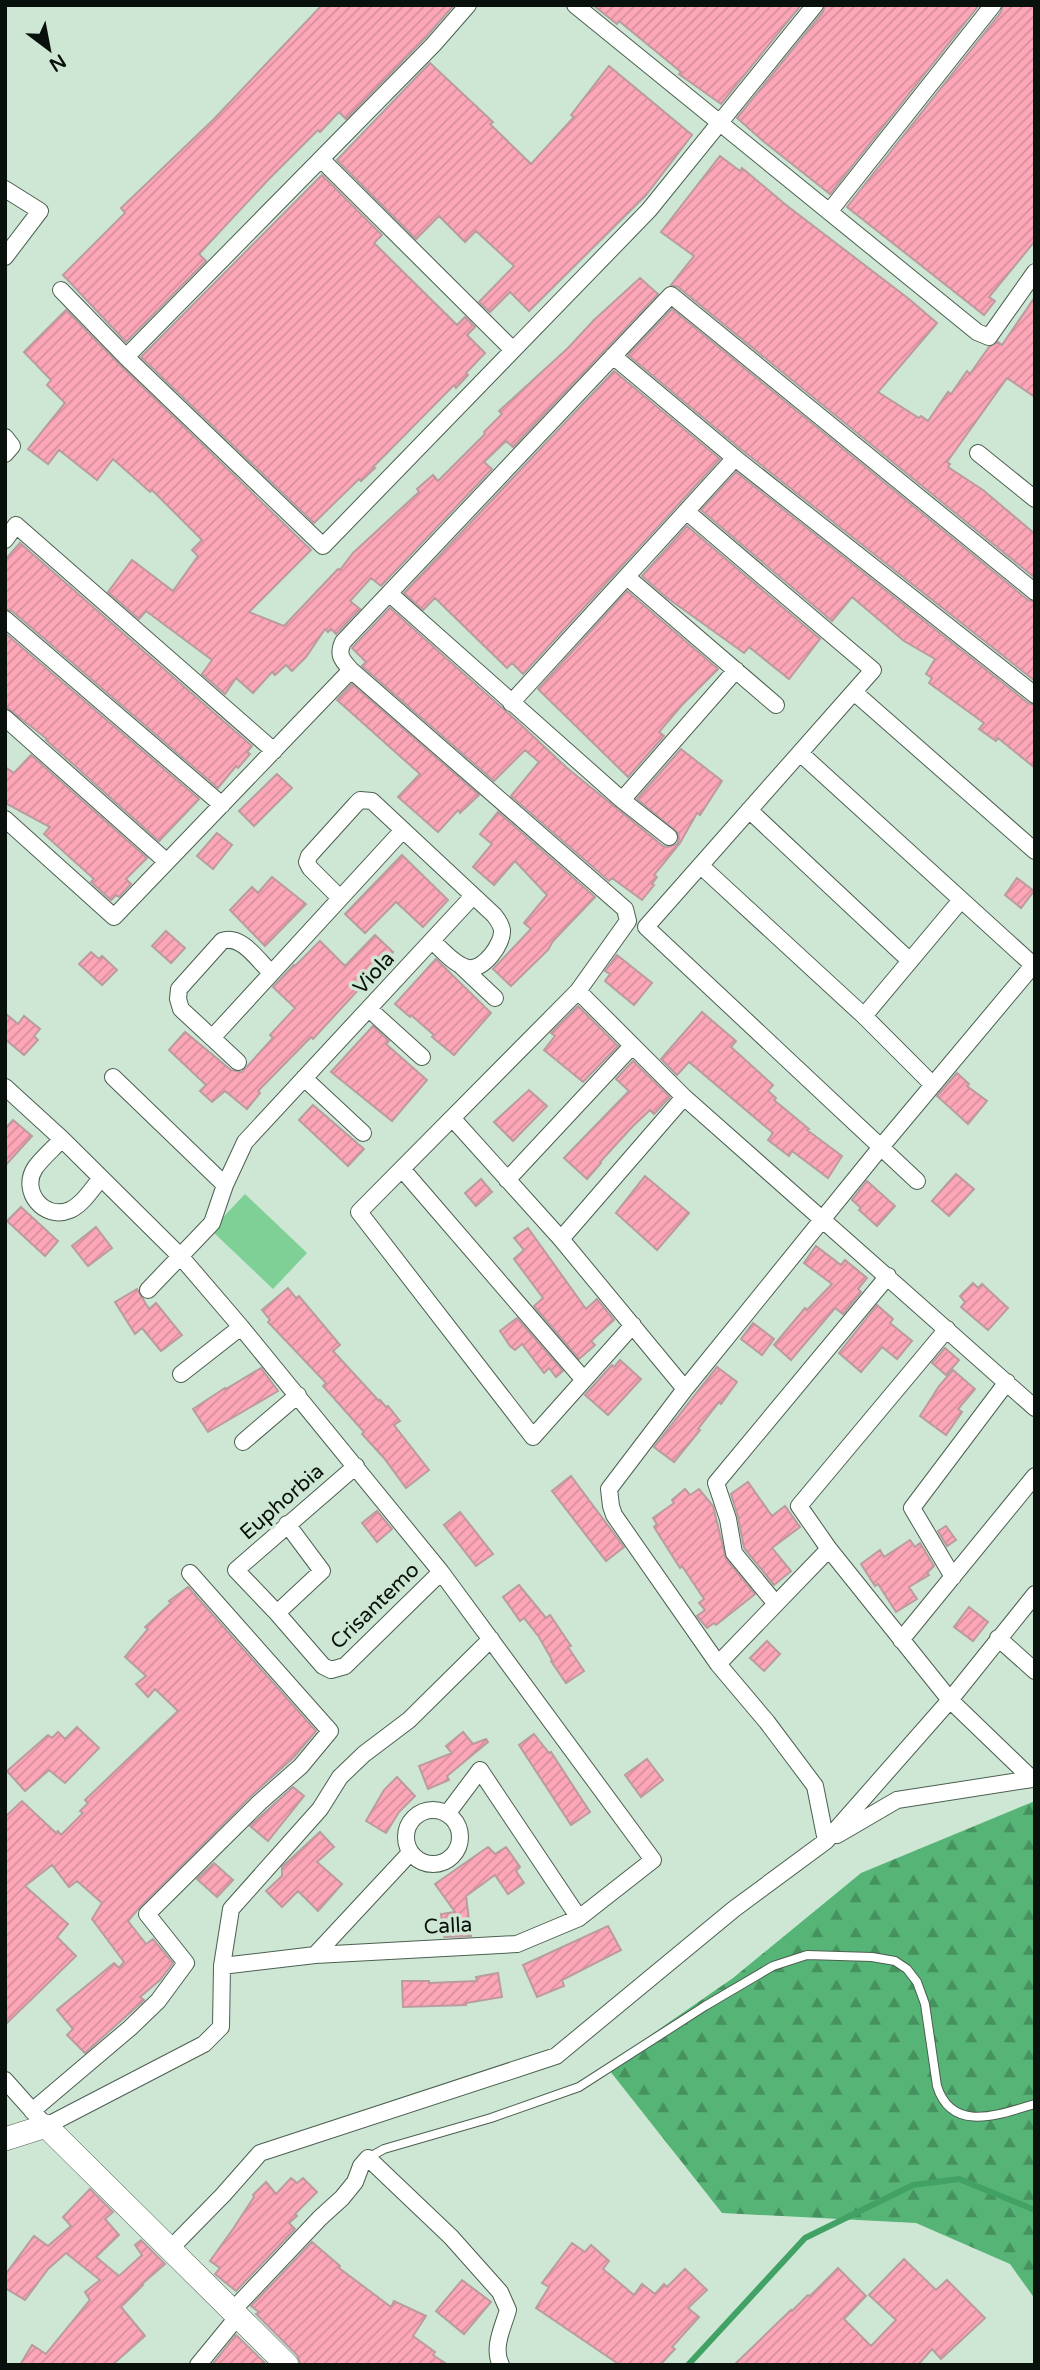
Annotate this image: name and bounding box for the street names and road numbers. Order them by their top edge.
street label: Viola [348,946,400,1000]
street label: Euphorbia [235,1459,329,1545]
street label: Crisantemo [325,1557,425,1655]
street label: Calla [423,1912,473,1940]

